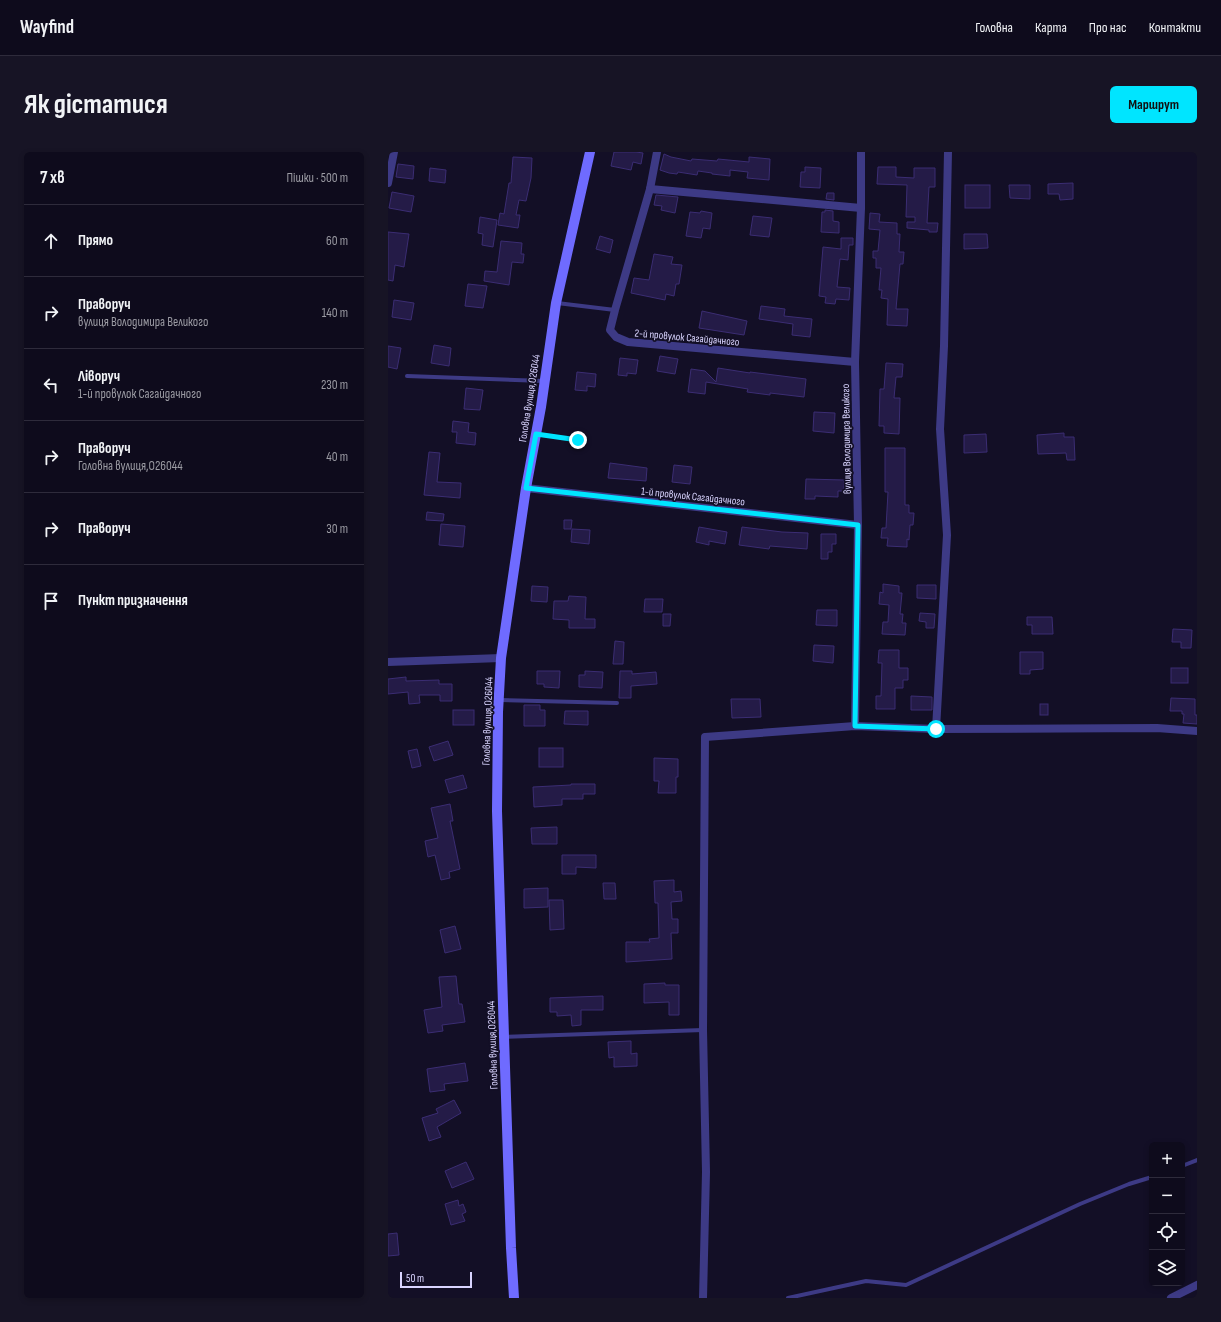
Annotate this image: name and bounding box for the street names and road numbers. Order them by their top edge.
street label: 2-й провулок Сагайдачного [634,326,740,349]
street label: Головна вулиця,О26044 [516,353,543,443]
street label: вулиця Володимира Великого [839,383,854,494]
street label: 1-й провулок Сагайдачного [640,485,746,508]
street label: Головна вулиця,О26044 [479,676,496,766]
street label: Головна вулиця,О26044 [484,1000,501,1089]

